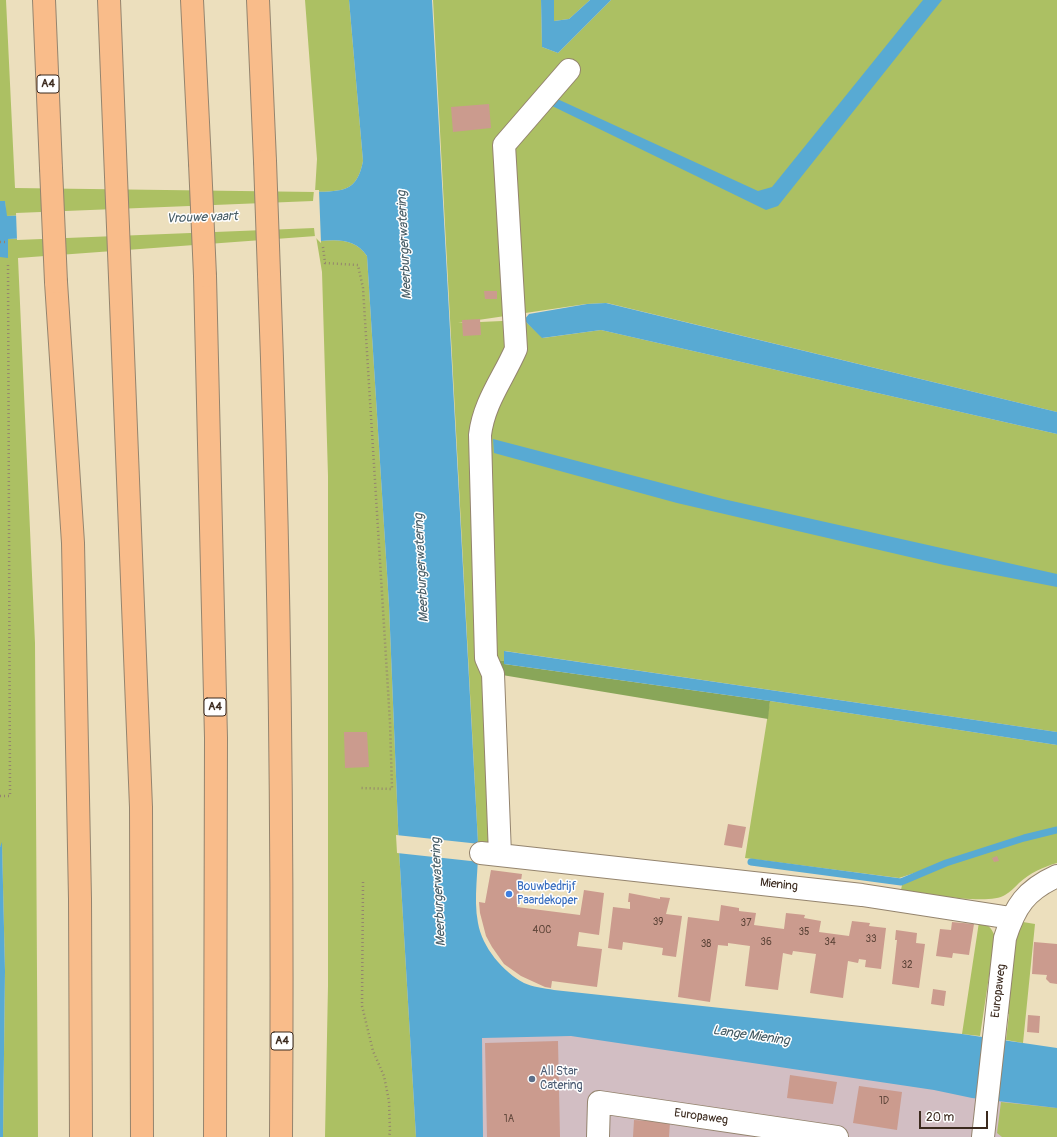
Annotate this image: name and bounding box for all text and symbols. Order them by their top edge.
road number: A4 [37,75,59,93]
water label: Meerburgerwatering [394,190,416,300]
water label: Vrouwe vaart [166,209,238,227]
water label: Meerburgerwatering [411,513,433,623]
road number: A4 [204,698,226,716]
water label: Meerburgerwatering [428,837,450,947]
street label: Miening [759,876,799,894]
place label: Bouwbedrijf Paardekoper [517,880,578,908]
marker: Bouwbedrijf Paardekoper [504,889,514,899]
house number: 39 [653,916,663,928]
house number: 37 [741,917,751,929]
house number: 40C [533,924,551,936]
house number: 35 [799,926,809,938]
house number: 33 [865,933,877,945]
house number: 36 [760,936,772,948]
house number: 34 [824,936,836,948]
house number: 38 [701,938,711,950]
house number: 32 [901,959,913,971]
street label: Europaweg [989,963,1009,1019]
water label: Lange Miening [712,1023,790,1049]
road number: A4 [271,1032,293,1050]
place label: All Star Catering [540,1065,583,1093]
marker: All Star Catering [527,1074,537,1084]
house number: 1D [879,1095,889,1107]
scale bar [921,1103,990,1129]
street label: Europaweg [673,1106,729,1128]
text: 20 m [926,1110,954,1125]
house number: 1A [504,1113,514,1125]

